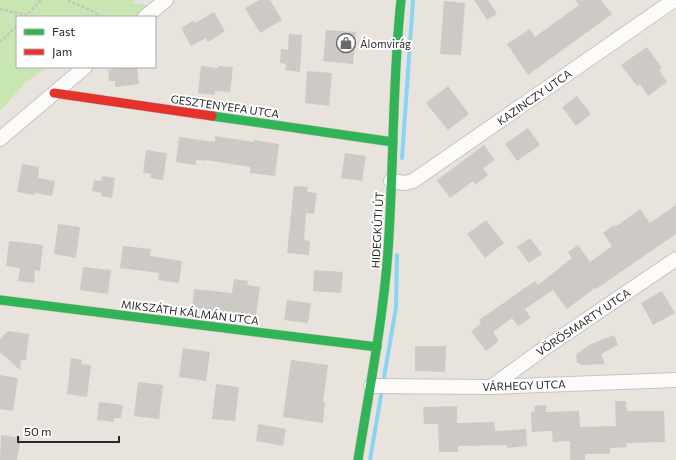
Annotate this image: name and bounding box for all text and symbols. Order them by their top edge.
legend [16,16,156,68]
text: Fast [52,24,75,38]
shop icon: Álomvirág [335,32,357,54]
place label: Álomvirág [360,36,411,50]
text: Jam [52,44,72,59]
street label: KAZINCZY UTCA [494,66,574,128]
street label: GESZTENYEFA UTCA [170,92,280,120]
street label: HIDEGKÚTI ÚT [368,191,385,269]
street label: VÖRÖSMARTY UTCA [533,285,633,358]
street label: MIKSZÁTH KÁLMÁN UTCA [120,296,260,327]
street label: VÁRHEGY UTCA [482,376,566,393]
scale bar [18,418,119,444]
text: 50 m [24,424,52,438]

